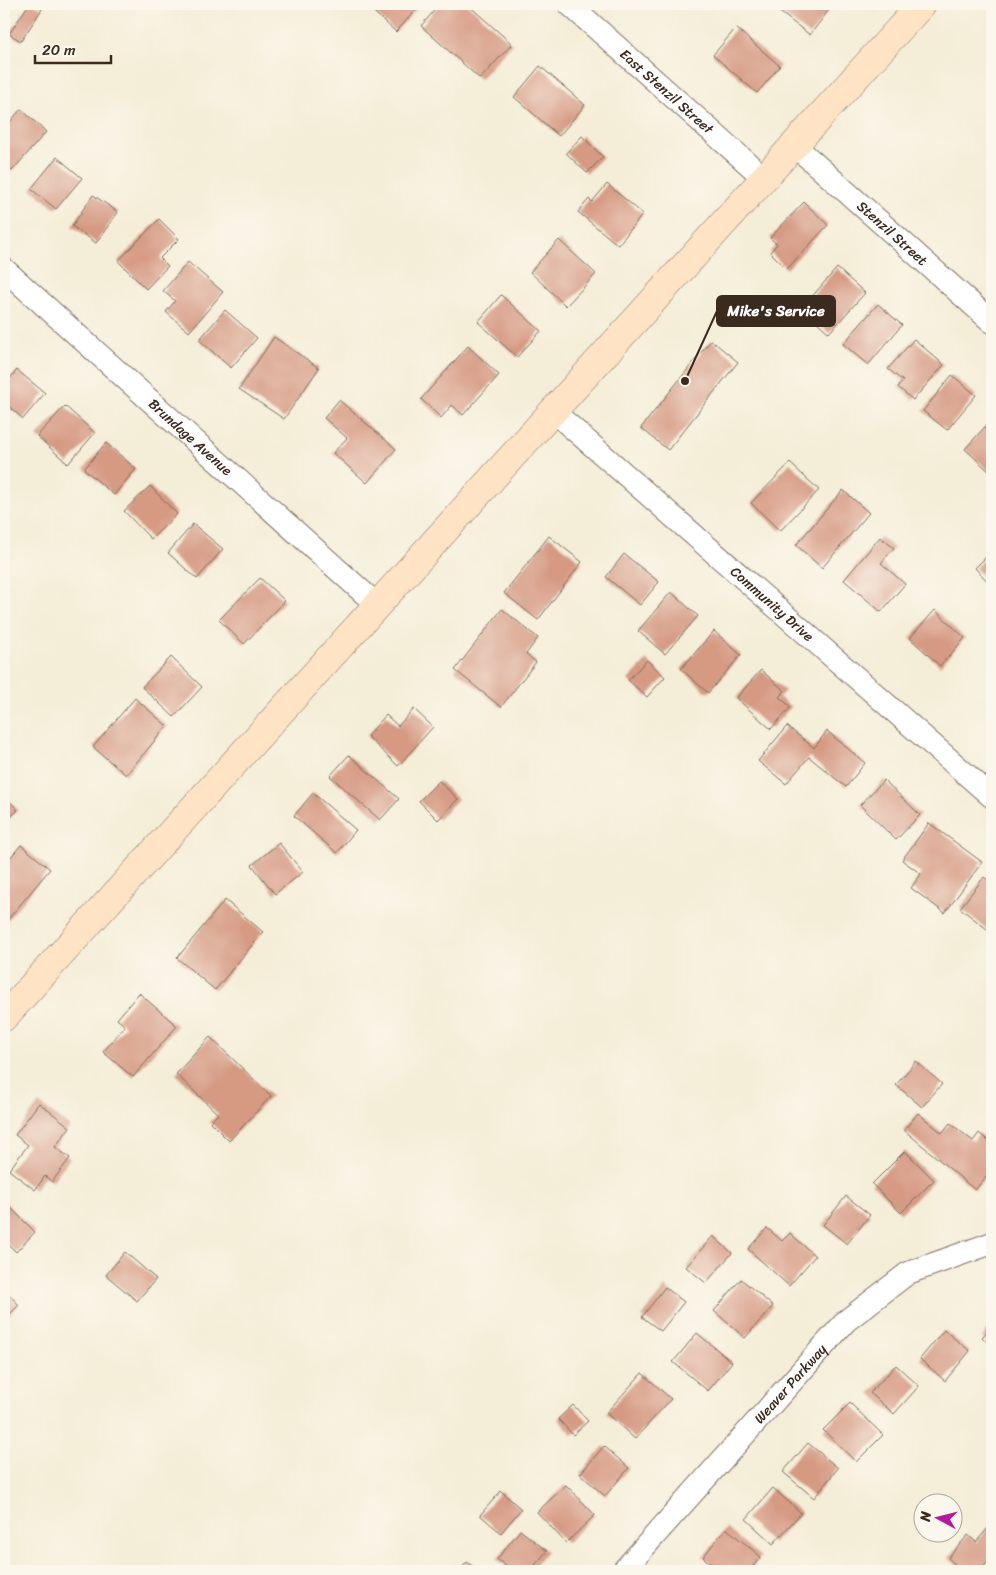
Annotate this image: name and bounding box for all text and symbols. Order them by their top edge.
scale bar [35,32,111,64]
text: 20 m [42,37,76,63]
street label: East Stenzil Street [614,42,721,141]
street label: Stenzil Street [851,194,934,272]
callout: Mike's Service [717,296,835,326]
text: Mike's Service [726,298,825,324]
street label: Brundage Avenue [143,392,239,482]
street label: Community Drive [725,560,820,648]
street label: Weaver Parkway [747,1337,833,1429]
north arrow [914,1492,964,1542]
text: N [912,1510,939,1524]

